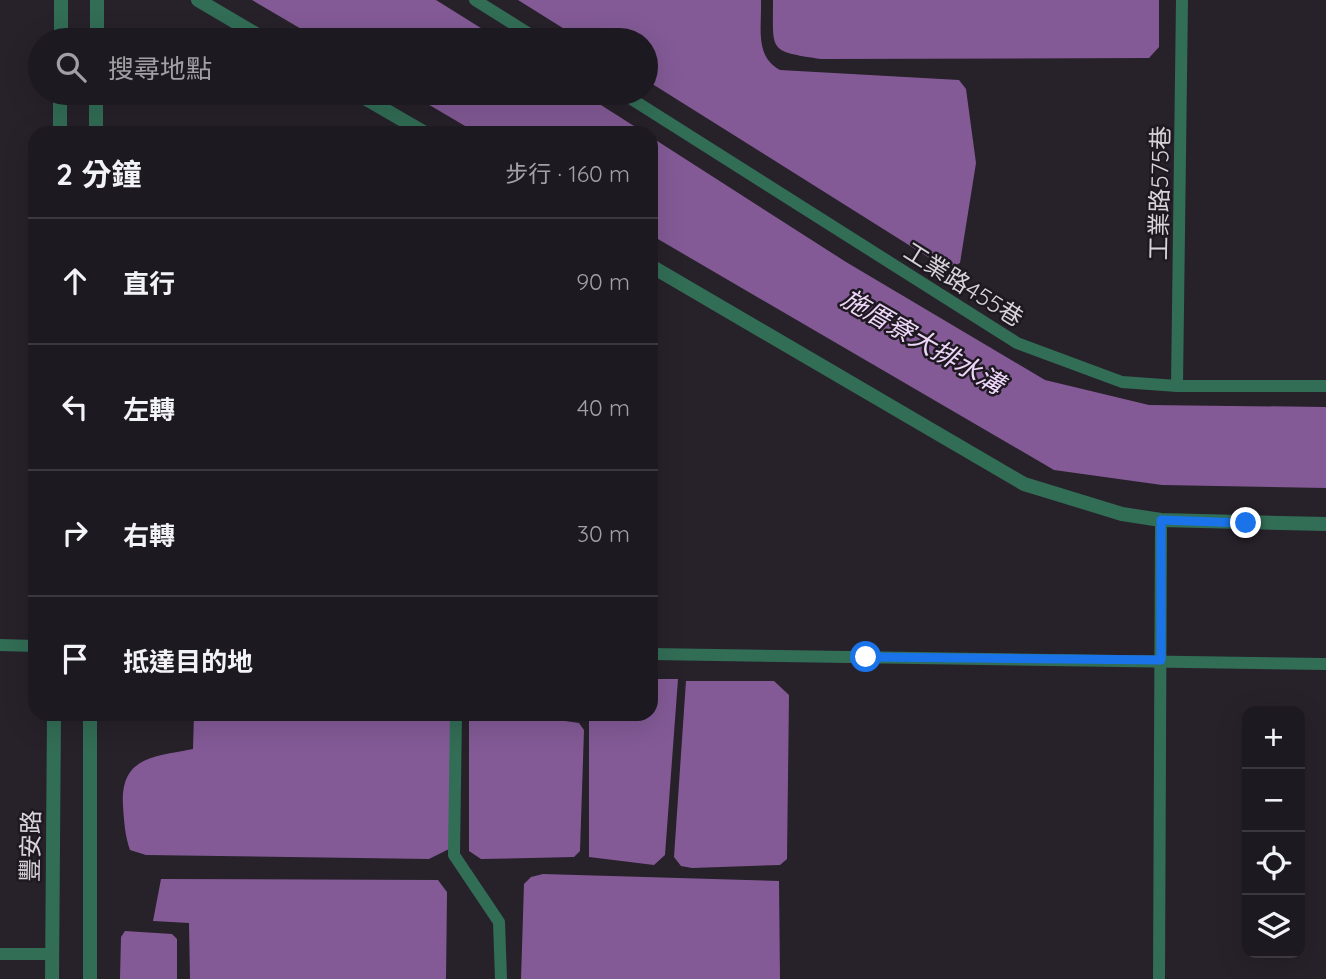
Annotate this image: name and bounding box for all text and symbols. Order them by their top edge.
search box [28,28,658,105]
icon: search [52,48,90,86]
text: 搜尋地點 [108,52,212,85]
street label: 工業路575巷 [1143,126,1175,260]
text: 2 分鐘 [56,155,141,193]
text: 步行 · 160 m [505,159,630,188]
street label: 工業路455巷 [899,236,1029,332]
icon: ahead [56,262,94,300]
text: 直行 [123,267,175,300]
text: 90 m [576,267,630,296]
water label: 施厝寮大排水溝 [836,281,1014,403]
icon: left [56,388,94,426]
text: 左轉 [123,393,175,426]
text: 40 m [577,393,630,422]
route end [1230,507,1261,538]
icon: right [56,514,94,552]
text: 右轉 [123,519,175,552]
text: 30 m [577,519,630,548]
icon: arrive [56,640,94,678]
route start [850,641,881,672]
text: 抵達目的地 [123,645,253,678]
map controls [1242,706,1305,958]
button: + [1242,706,1305,769]
button: − [1242,769,1305,832]
street label: 豐安路 [14,810,46,882]
button: locate [1242,832,1305,895]
button: layers [1242,895,1305,958]

